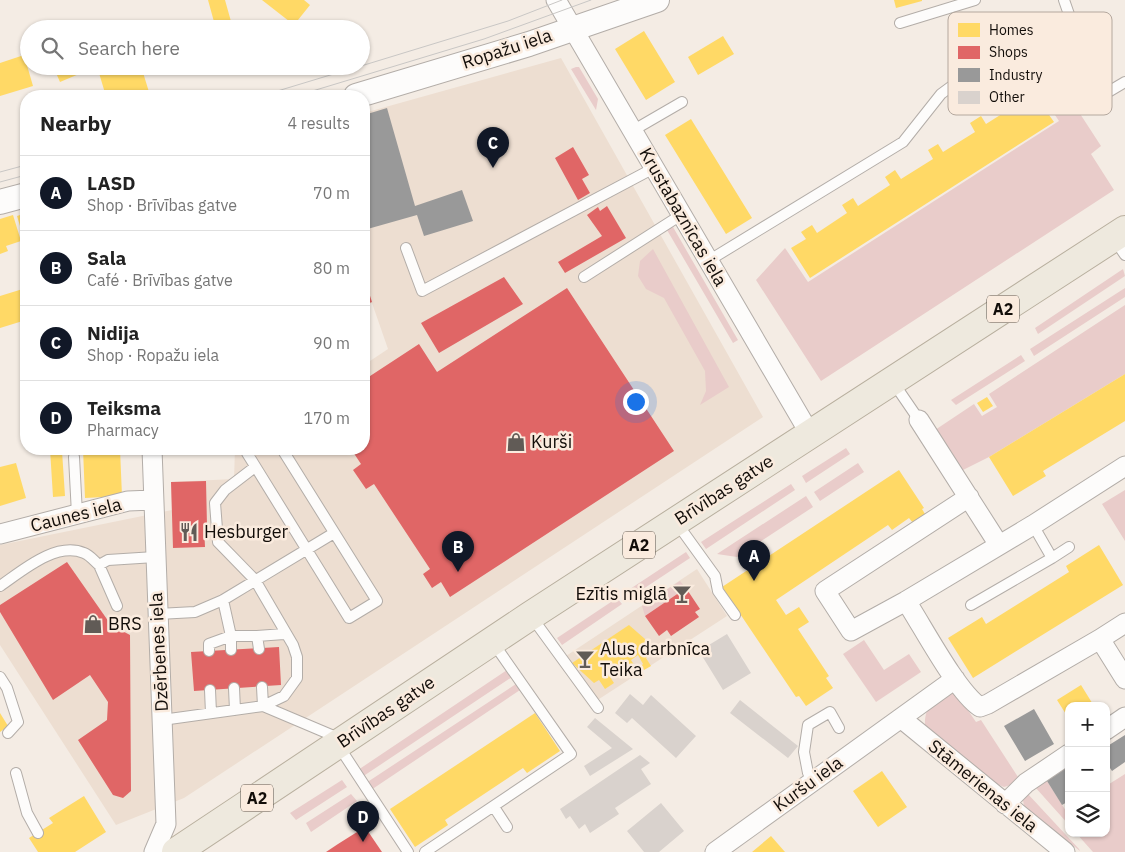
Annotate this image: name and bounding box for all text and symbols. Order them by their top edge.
legend [948,12,1112,115]
search box [20,20,370,75]
text: Homes [989,21,1034,39]
street label: Ropažu iela [459,23,555,74]
icon: search [38,34,66,62]
text: Search here [78,36,180,60]
text: Shops [989,43,1028,61]
text: Industry [989,66,1043,84]
text: Other [989,88,1025,106]
text: Nearby [40,109,111,137]
text: 4 results [287,113,350,133]
pin: C [477,127,509,168]
street label: Krustabaznīcas iela [634,143,733,291]
text: LASD [87,171,136,195]
text: A [51,183,61,203]
text: 70 m [313,183,350,203]
text: Shop · Brīvības gatve [87,195,237,215]
text: Sala [87,246,126,270]
text: B [51,258,61,278]
text: 80 m [313,258,350,278]
text: Café · Brīvības gatve [87,270,233,290]
road number: A2 [987,296,1019,322]
text: Nidija [87,321,139,345]
text: C [51,333,61,353]
text: 90 m [313,333,350,353]
text: Shop · Ropažu iela [87,345,219,365]
your location [623,389,649,415]
text: Teiksma [87,396,161,420]
text: D [50,408,62,428]
text: 170 m [303,408,350,428]
text: Pharmacy [87,420,159,440]
place label: Kurši [531,430,572,453]
shop icon: Kurši [505,431,527,453]
street label: Brīvības gatve [670,449,778,530]
street label: Caunes iela [28,492,124,537]
place label: Hesburger [204,520,289,543]
restaurant icon: Hesburger [178,521,200,543]
pin: B [442,531,474,572]
road number: A2 [623,532,655,558]
pin: A [738,540,770,581]
place label: Ezītis miglā [576,582,667,605]
bar icon: Ezītis miglā [671,583,693,605]
street label: Dzērbenes iela [144,592,173,712]
place label: BRS [108,612,142,635]
shop icon: BRS [82,613,104,635]
place label: Alus darbnīca Teika [600,637,711,681]
bar icon: Alus darbnīca Teika [574,648,596,670]
street label: Brīvības gatve [332,670,439,753]
map controls [1065,702,1110,837]
button: + [1065,702,1110,747]
street label: Stāmerienas iela [924,734,1043,837]
button: − [1065,747,1110,792]
street label: Kuršu iela [769,751,847,816]
road number: A2 [241,784,273,811]
button: layers [1065,792,1110,837]
pin: D [347,801,379,842]

